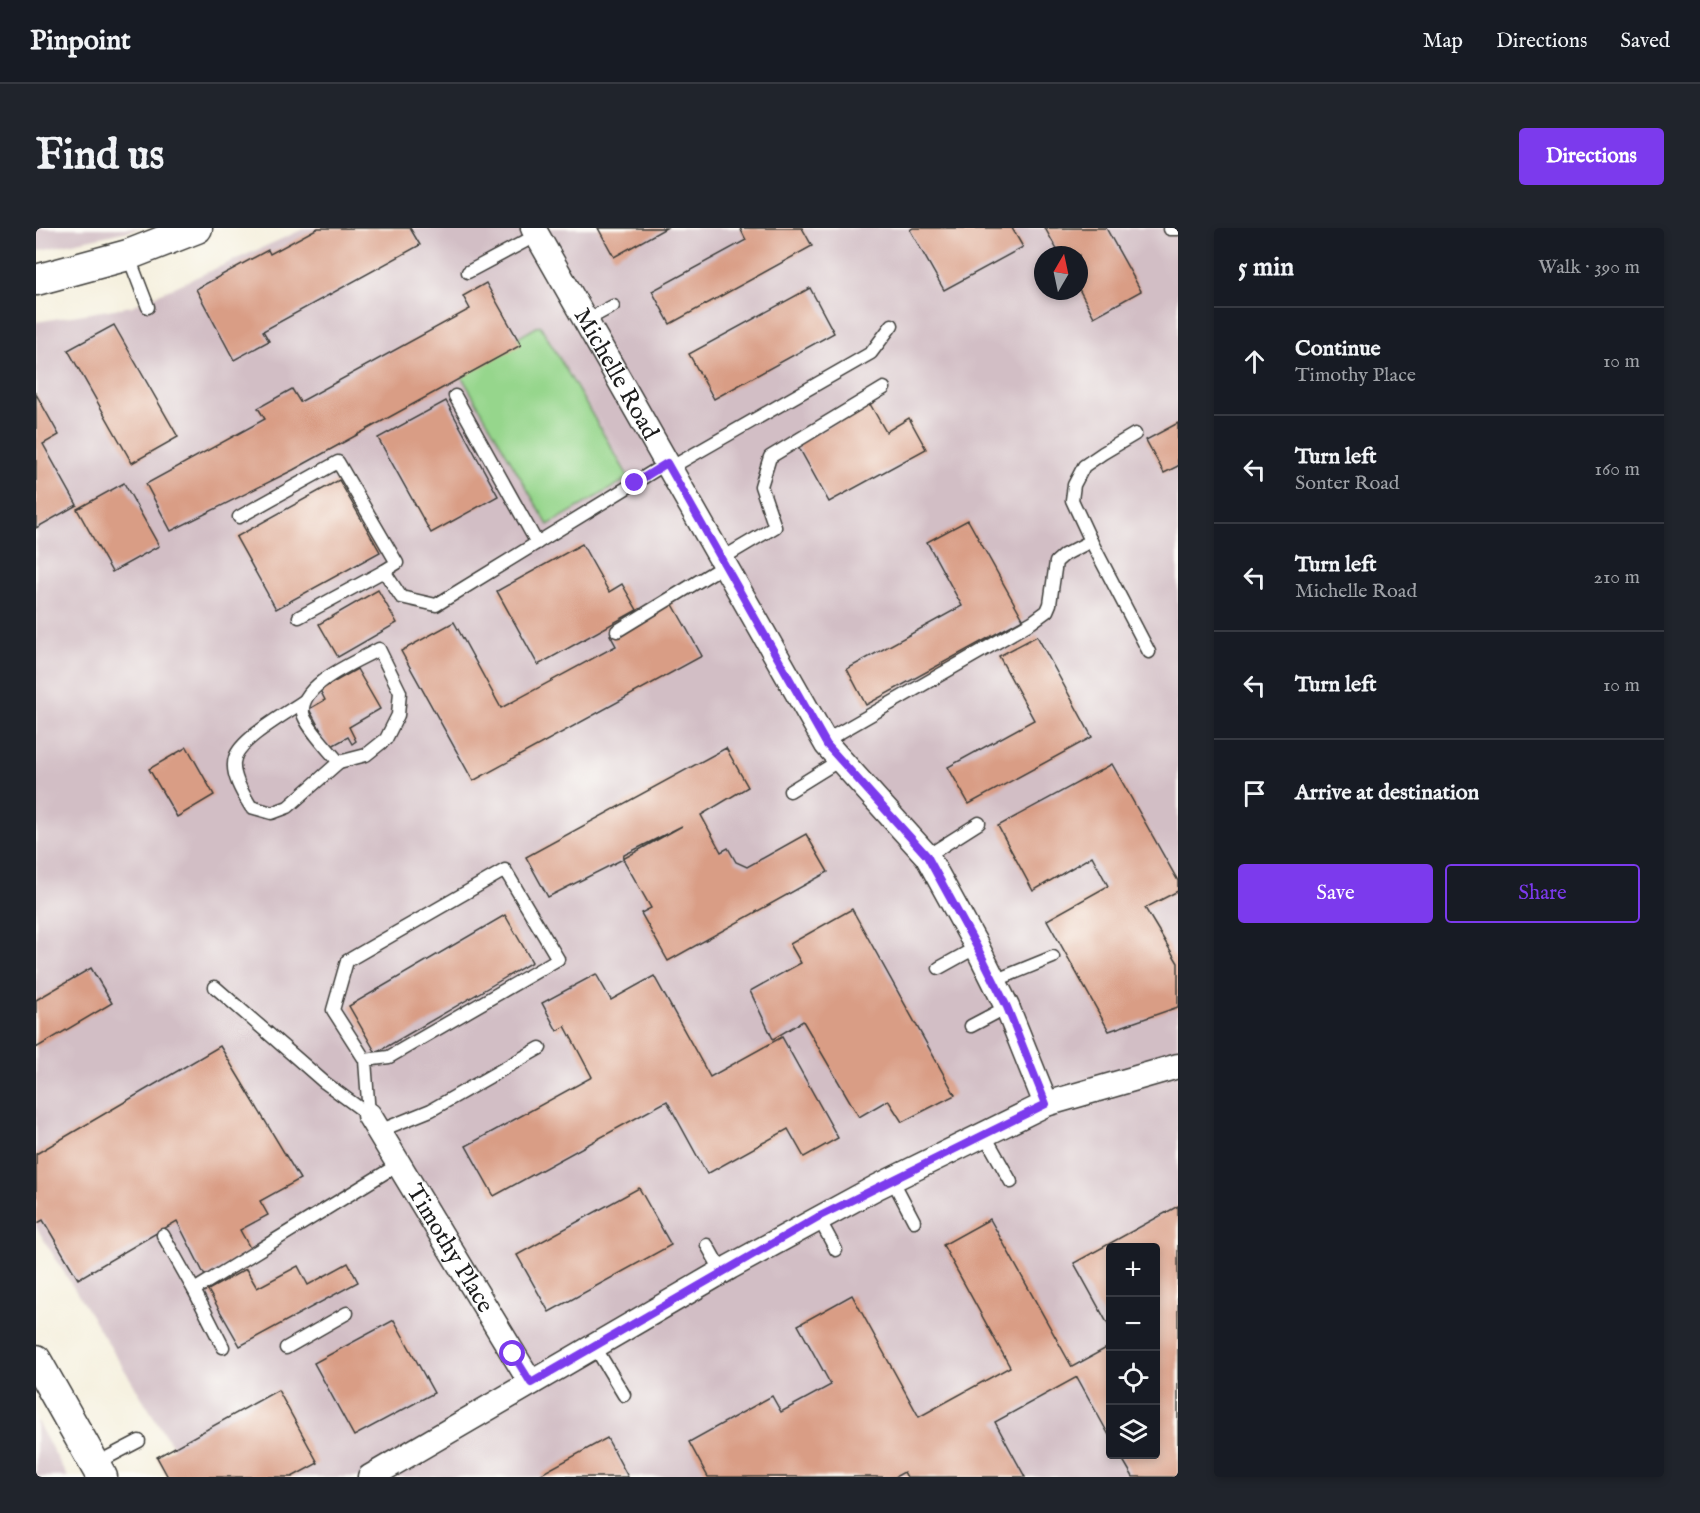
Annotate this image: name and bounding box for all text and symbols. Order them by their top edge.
text: Pinpoint [30,24,131,59]
text: Map [1423,28,1463,55]
text: Directions [1496,28,1587,55]
text: Saved [1620,28,1670,55]
button: Directions [1519,128,1664,185]
text: Find us [36,130,164,183]
north arrow [1034,246,1088,300]
text: 5 min [1238,251,1294,284]
text: Walk · 390 m [1538,255,1640,280]
street label: Michelle Road [566,303,666,446]
text: Continue [1295,335,1381,363]
icon: ahead [1238,345,1271,378]
text: 10 m [1603,349,1640,374]
text: Timothy Place [1295,363,1416,388]
text: Turn left [1295,443,1377,471]
icon: left [1238,453,1271,486]
text: 160 m [1594,457,1640,482]
route end [621,469,647,495]
text: Sonter Road [1295,471,1400,496]
text: Turn left [1295,551,1377,579]
icon: left [1238,561,1271,594]
text: 210 m [1594,565,1640,590]
text: Michelle Road [1295,579,1417,604]
icon: left [1238,669,1271,702]
text: Turn left [1295,671,1377,699]
text: 10 m [1603,673,1640,698]
icon: arrive [1238,777,1271,810]
text: Arrive at destination [1295,779,1479,807]
button: Save [1238,864,1433,923]
button: Share [1445,864,1640,923]
street label: Timothy Place [399,1178,501,1319]
map controls [1106,1243,1160,1459]
button: + [1106,1243,1160,1297]
button: − [1106,1297,1160,1351]
route start [499,1340,525,1366]
button: locate [1106,1351,1160,1405]
button: layers [1106,1405,1160,1459]

